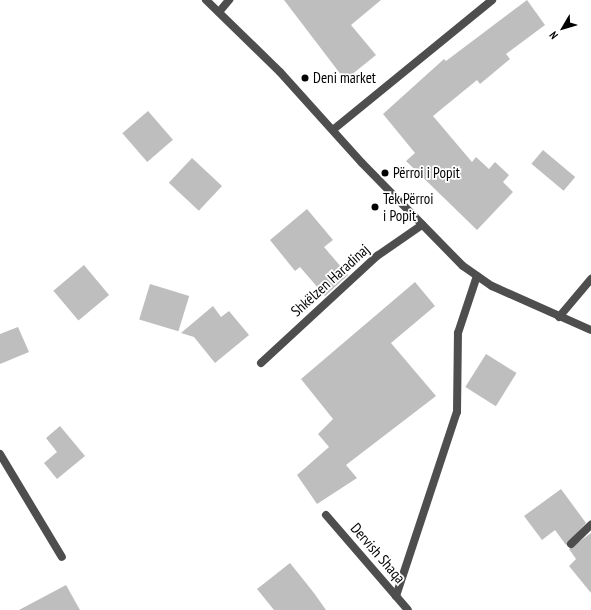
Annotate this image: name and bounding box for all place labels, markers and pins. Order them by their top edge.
place label: Deni market [313,69,376,87]
marker: Deni market [300,73,310,83]
place label: Përroi i Popit [393,164,460,182]
marker: Përroi i Popit [380,168,390,178]
place label: Tek Përroi i Popit [383,189,434,224]
marker: Tek Përroi i Popit [370,202,380,212]

